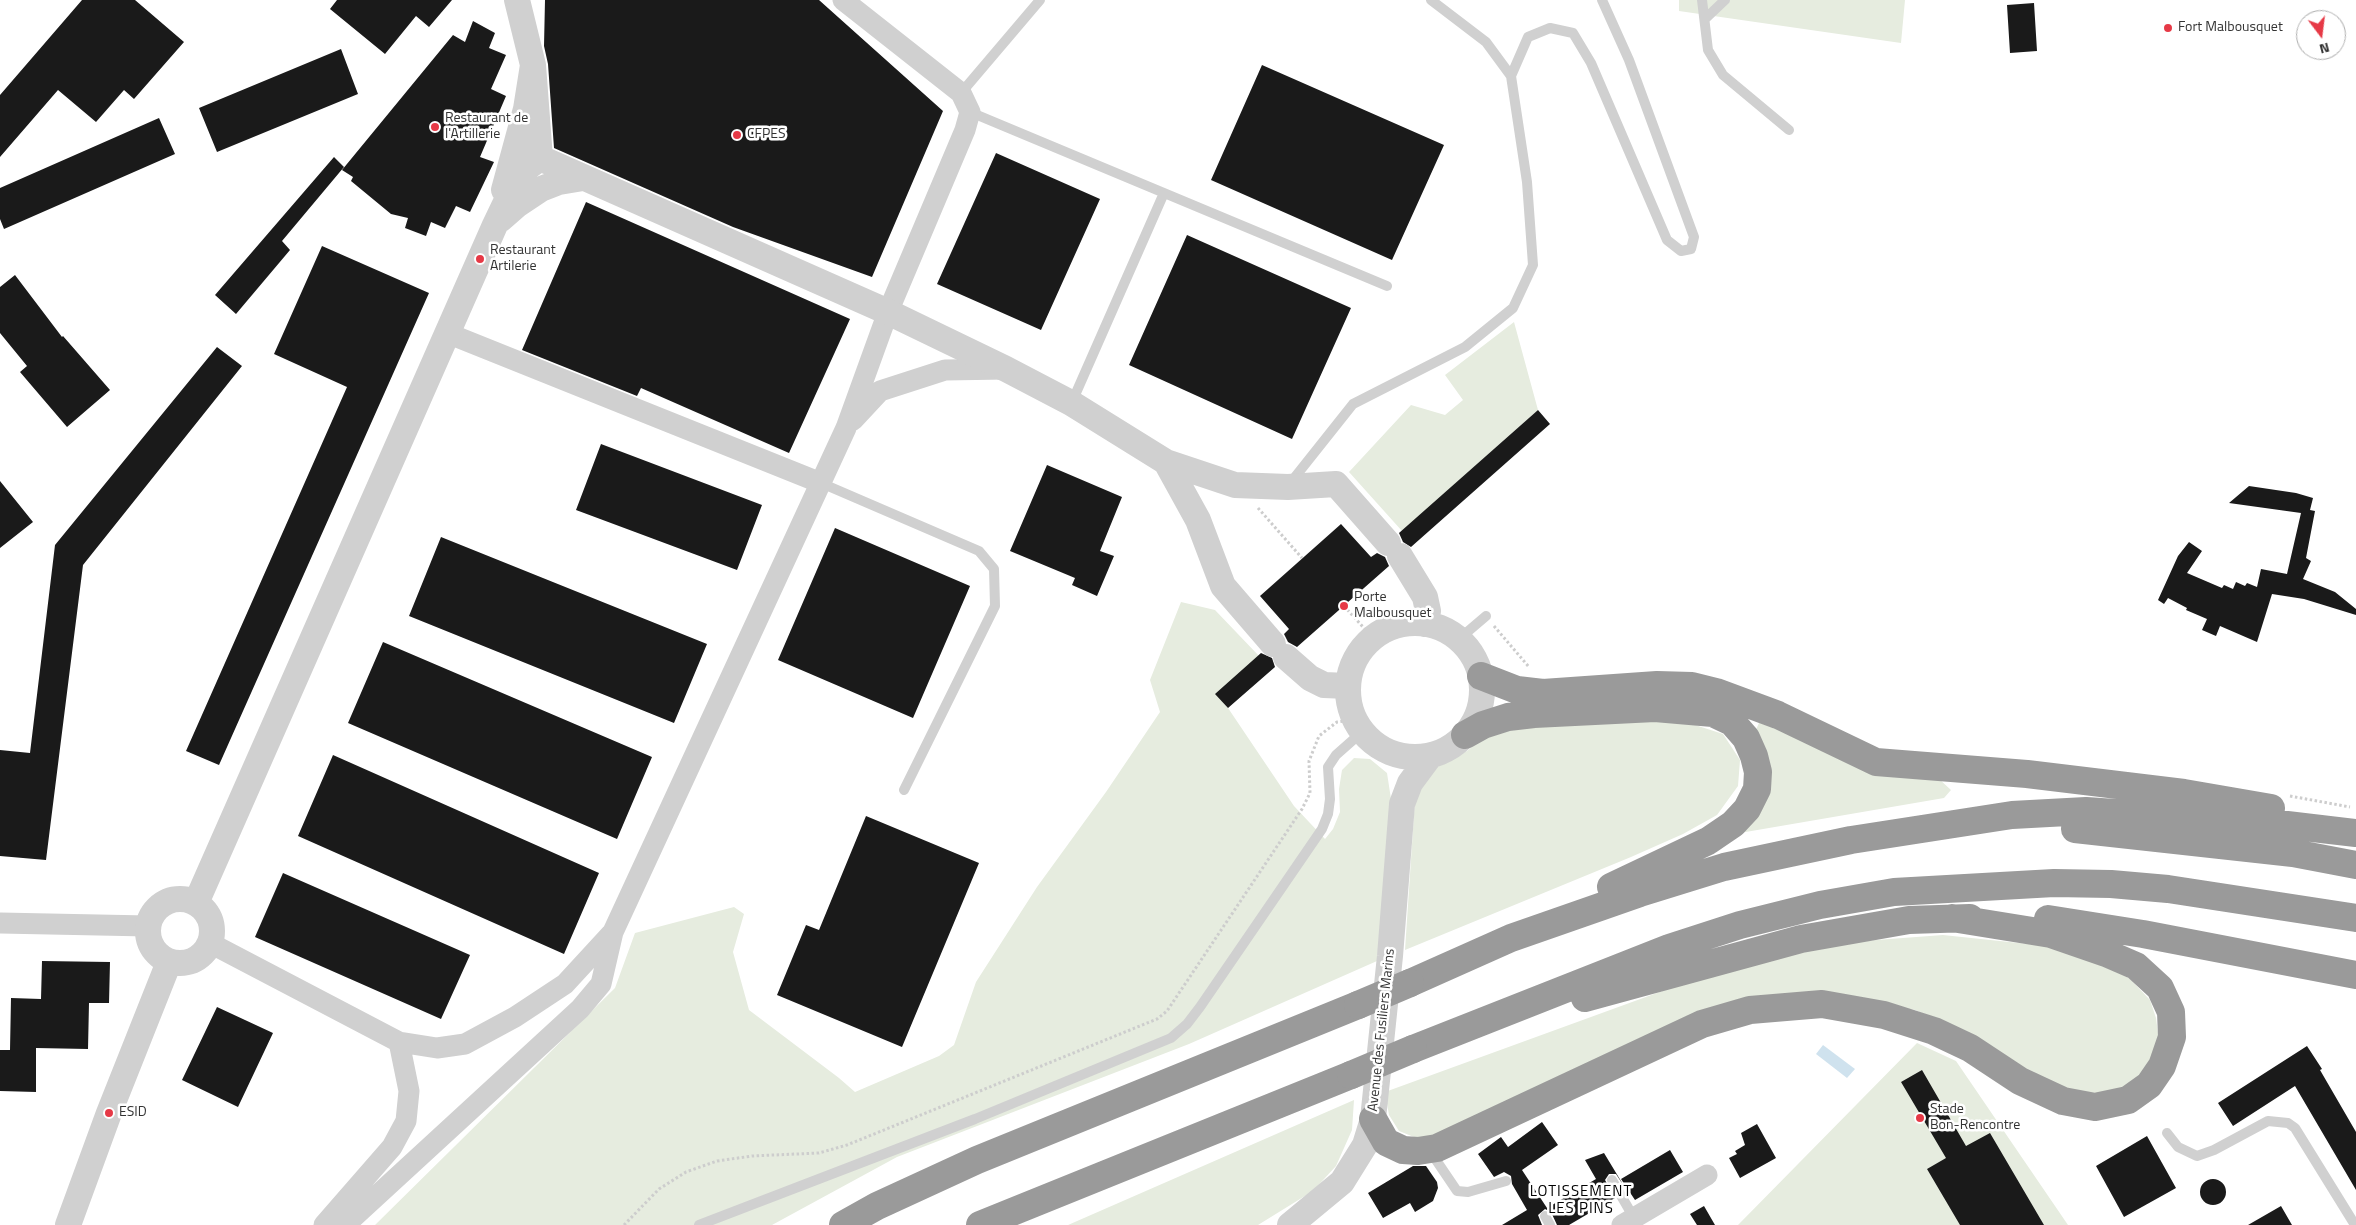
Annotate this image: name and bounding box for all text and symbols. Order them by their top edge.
north arrow [2296,10,2346,60]
place label: Fort Malbousquet [2178,20,2283,36]
marker: Fort Malbousquet [2162,22,2174,34]
text: N [2317,38,2332,60]
place label: Restaurant de l'Artillerie [445,111,528,144]
marker: Restaurant de l'Artillerie [429,121,441,133]
place label: CFPES [747,127,786,143]
marker: CFPES [731,129,743,141]
place label: Restaurant Artilerie [490,243,556,276]
marker: Restaurant Artilerie [474,253,486,265]
place label: Porte Malbousquet [1354,590,1431,622]
marker: Porte Malbousquet [1338,600,1350,612]
street label: Avenue des Fusiliers Marins [1365,948,1399,1112]
place label: Stade Bon-Rencontre [1930,1102,2020,1134]
place label: ESID [119,1105,147,1121]
marker: ESID [103,1107,115,1119]
marker: Stade Bon-Rencontre [1914,1112,1926,1124]
district label: LOTISSEMENT LES PINS [1528,1183,1634,1218]

